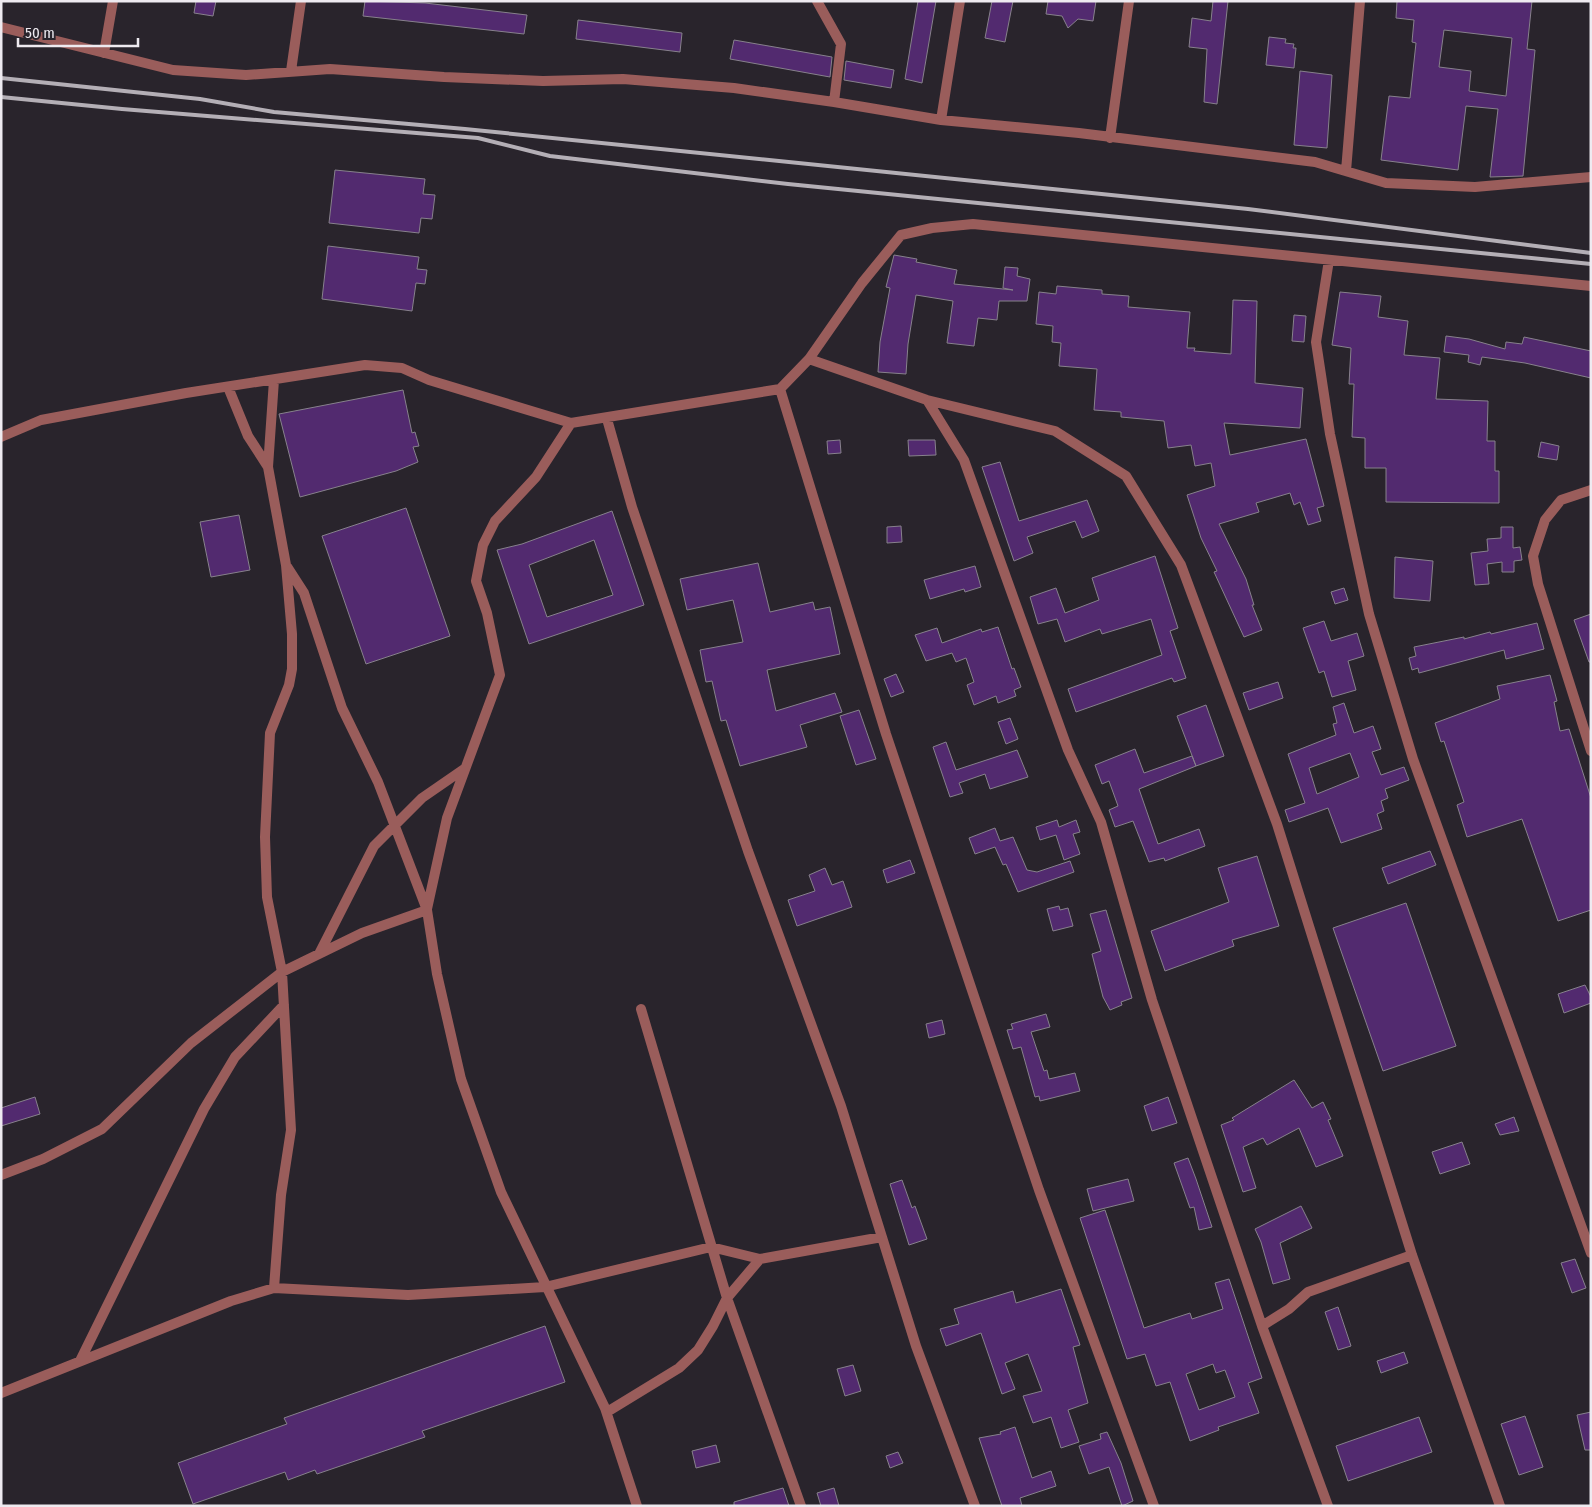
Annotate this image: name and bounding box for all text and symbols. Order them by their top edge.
scale bar [18,15,138,47]
text: 50 m [25,24,55,42]

